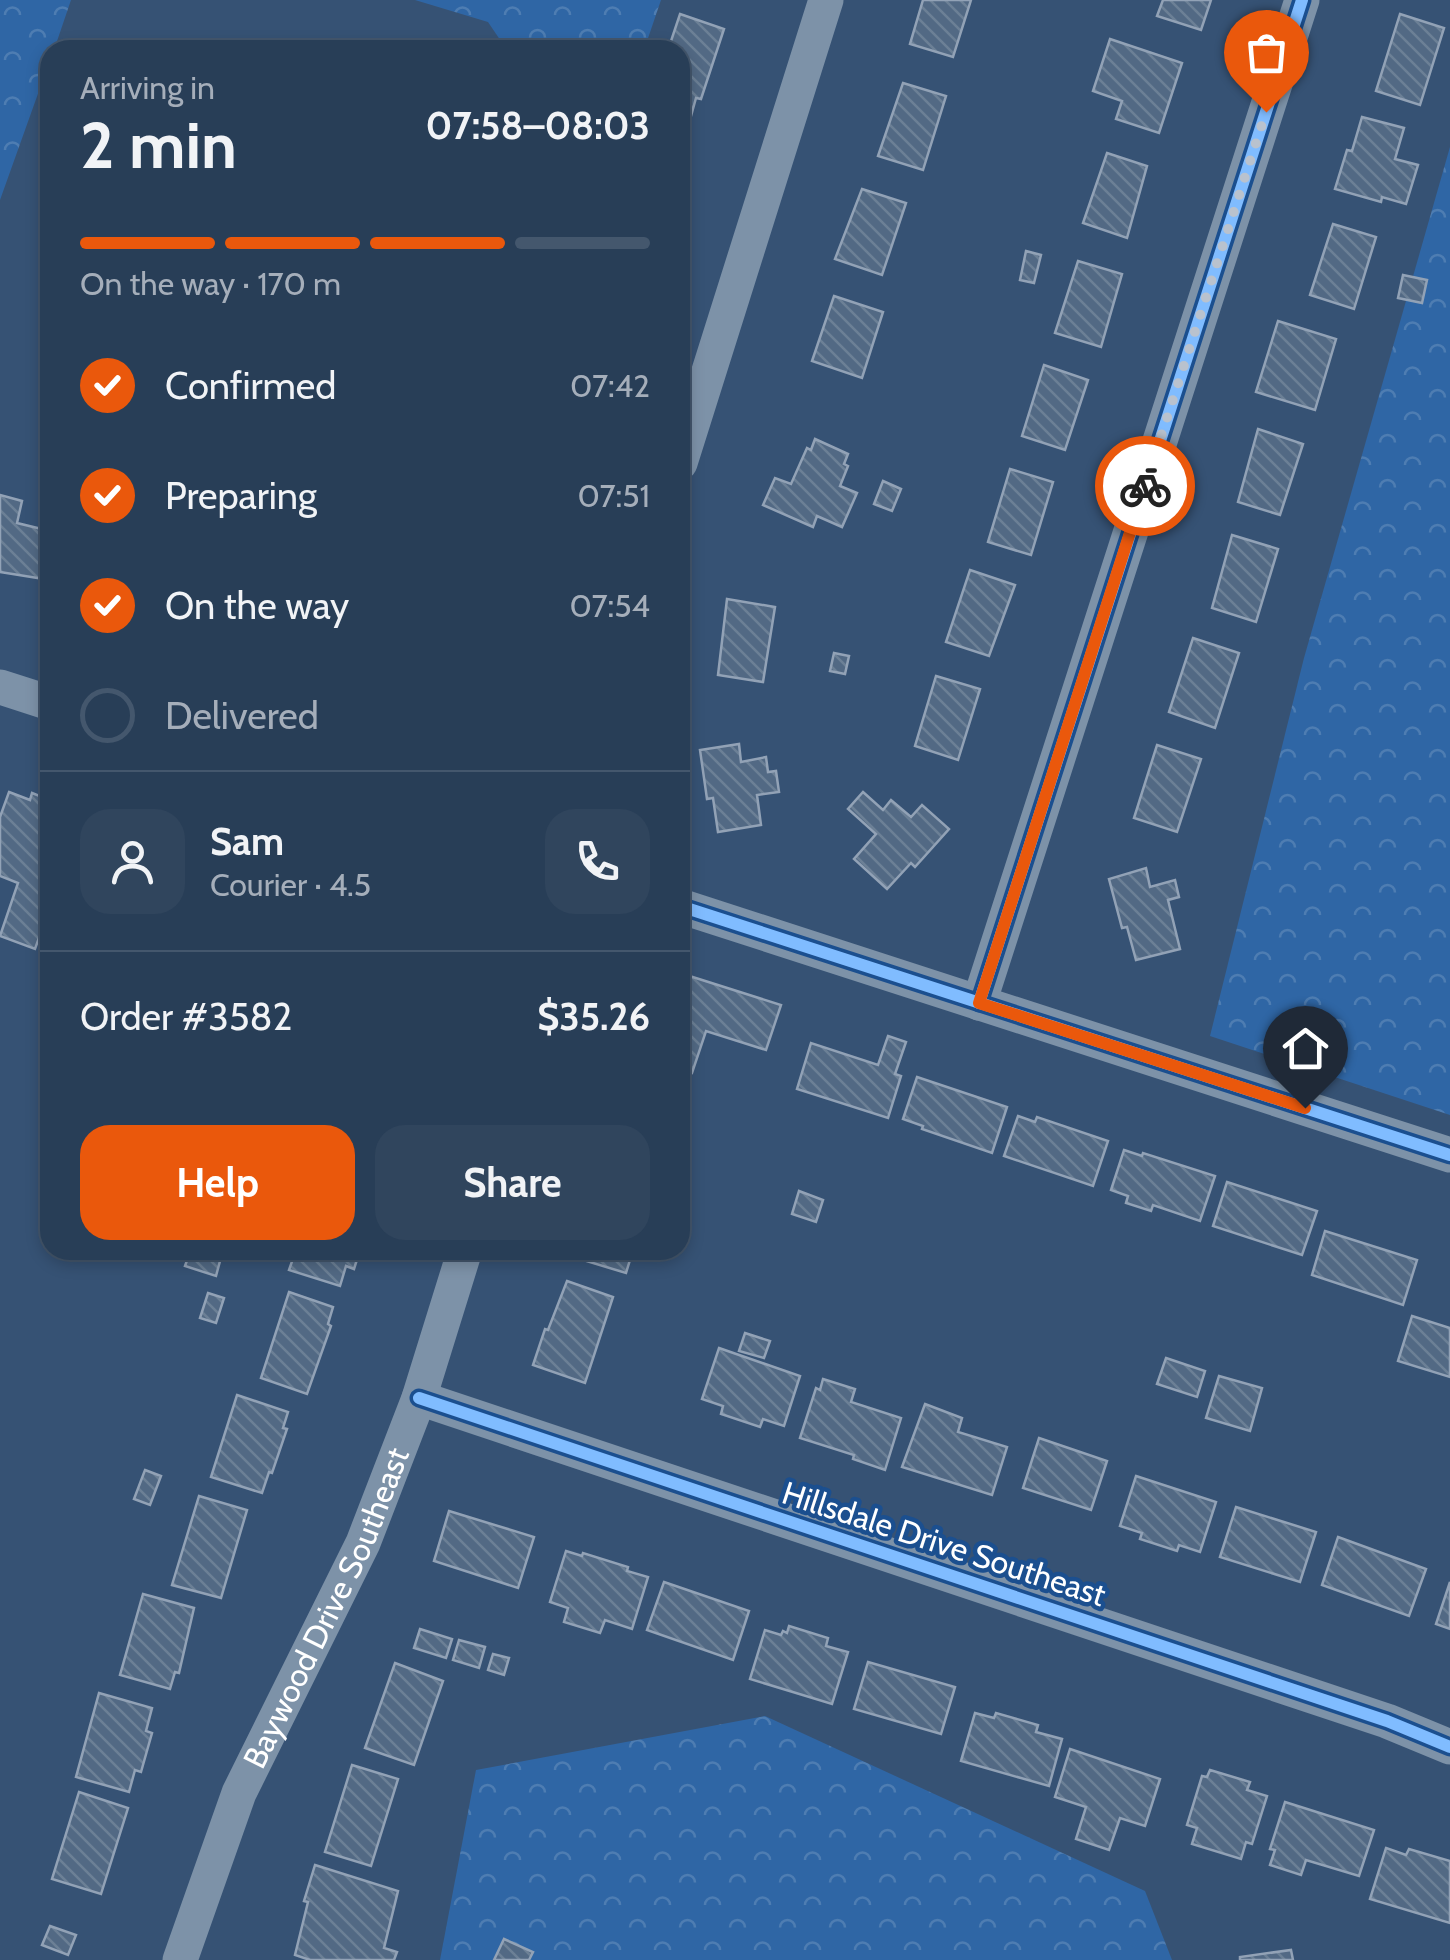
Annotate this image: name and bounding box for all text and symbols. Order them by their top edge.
pin [1224,10,1309,113]
icon: bag [1239,25,1294,80]
text: Arriving in [80,68,215,107]
text: 07:58–08:03 [425,102,650,149]
text: 2 min [80,105,237,184]
text: On the way · 170 m [80,264,341,303]
icon: check [80,358,135,413]
text: Confirmed [165,362,336,409]
text: 07:42 [570,366,650,405]
courier [1095,436,1195,536]
icon: bike [1118,459,1173,514]
icon: check [80,468,135,523]
text: Preparing [165,472,317,519]
text: 07:51 [578,476,650,515]
icon: check [80,578,135,633]
text: On the way [165,582,349,629]
text: 07:54 [569,586,650,625]
text: Delivered [165,692,319,739]
button: person [80,809,185,914]
button: phone [545,809,650,914]
text: Sam [210,818,284,865]
text: Courier · 4.5 [210,865,371,904]
text: Order #3582 [80,993,292,1040]
text: $35.26 [537,993,650,1040]
pin [1263,1006,1348,1109]
icon: home [1278,1021,1333,1076]
button: Help [80,1125,355,1240]
button: Share [375,1125,650,1240]
street label: Baywood Drive Southeast [235,1442,417,1774]
street label: Hillsdale Drive Southeast [778,1473,1111,1614]

